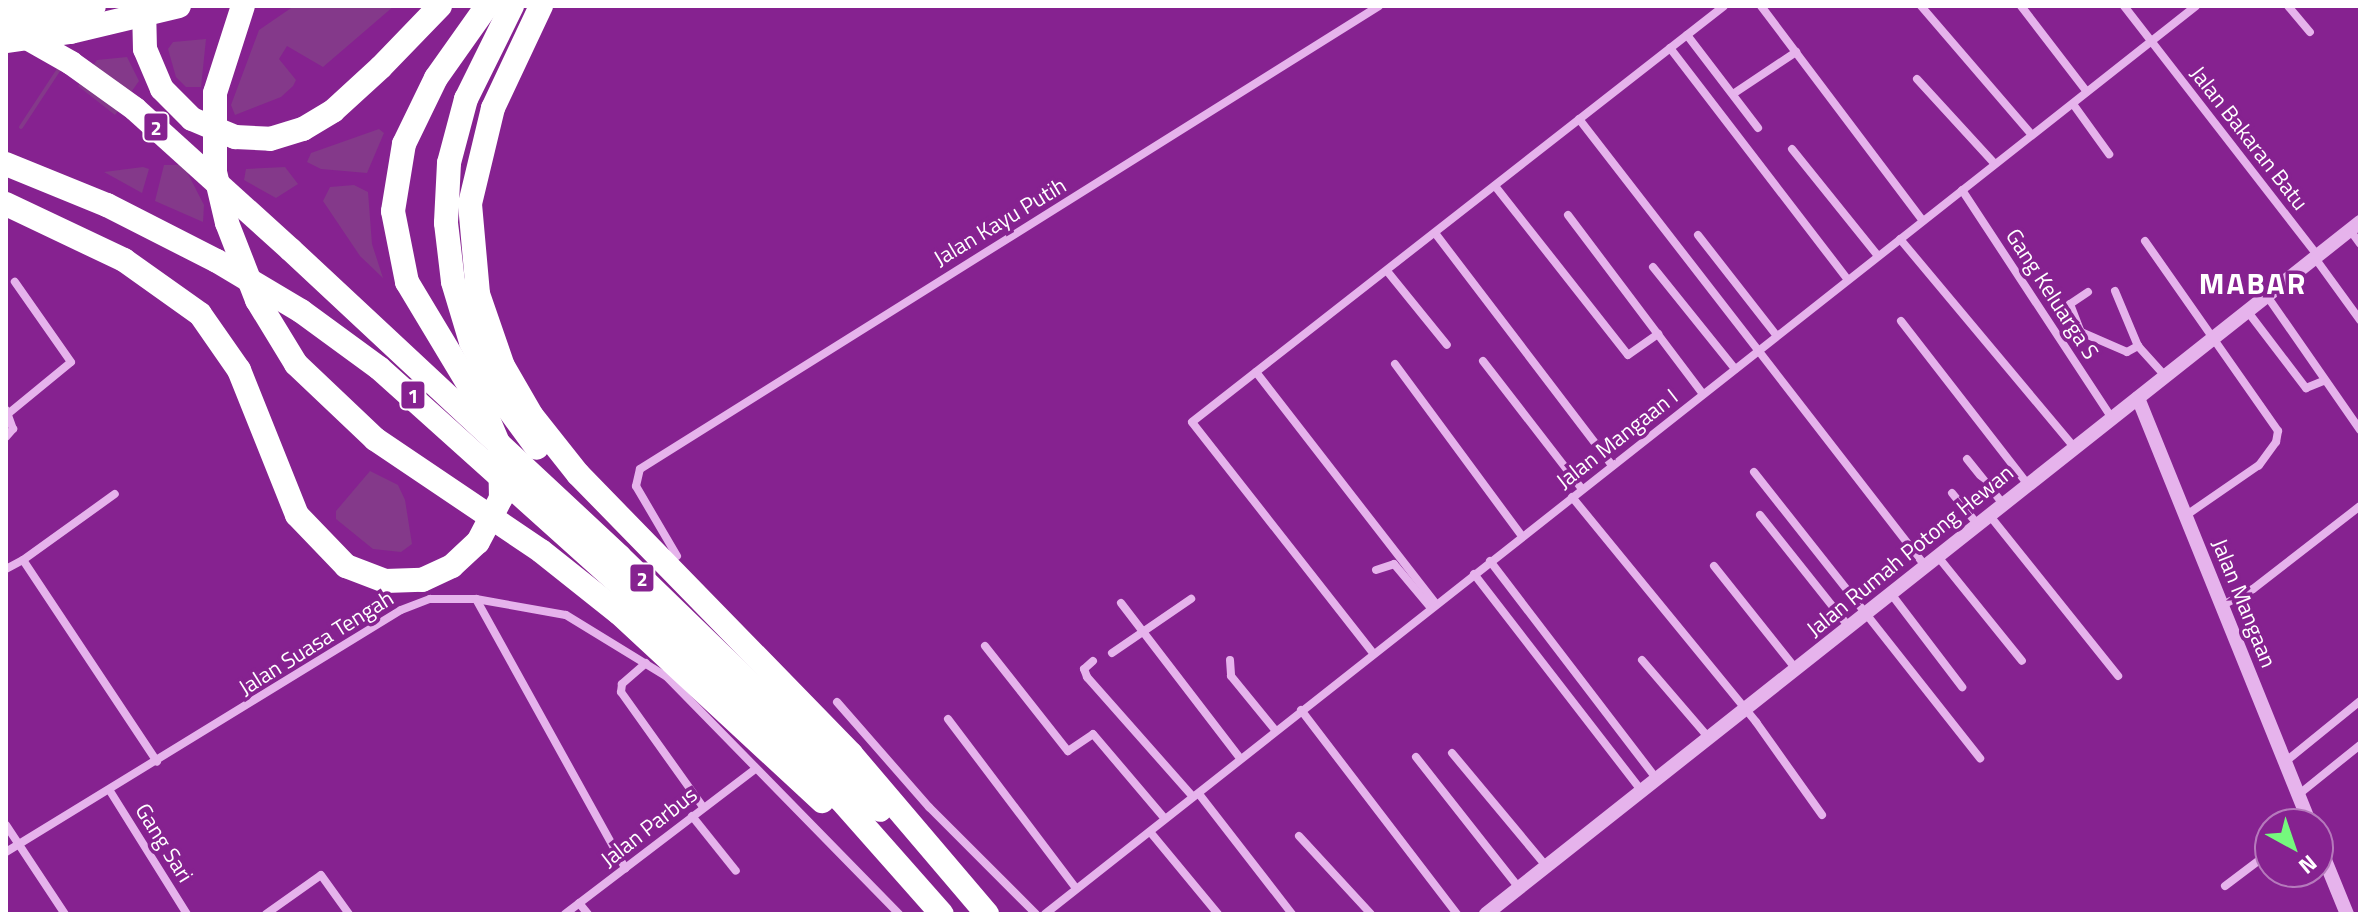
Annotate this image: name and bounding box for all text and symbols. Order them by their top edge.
street label: Jalan Bakaran Batu [2185,61,2313,215]
road number: 2 [142,111,170,143]
street label: Jalan Kayu Putih [929,172,1071,272]
street label: Gang Keluarga S [2000,224,2104,364]
district label: MABAR [2199,265,2307,301]
road number: 1 [399,379,427,411]
street label: Jalan Mangaan I [1551,383,1683,495]
street label: Jalan Rumah Potong Hewan [1801,459,2019,643]
street label: Jalan Mangaan [2206,535,2282,671]
road number: 2 [628,562,656,594]
street label: Jalan Suasa Tengah [234,585,398,701]
street label: Jalan Parbus [595,781,703,873]
street label: Gang Sari [130,799,198,887]
north arrow [2254,808,2334,888]
text: N [2291,847,2325,883]

